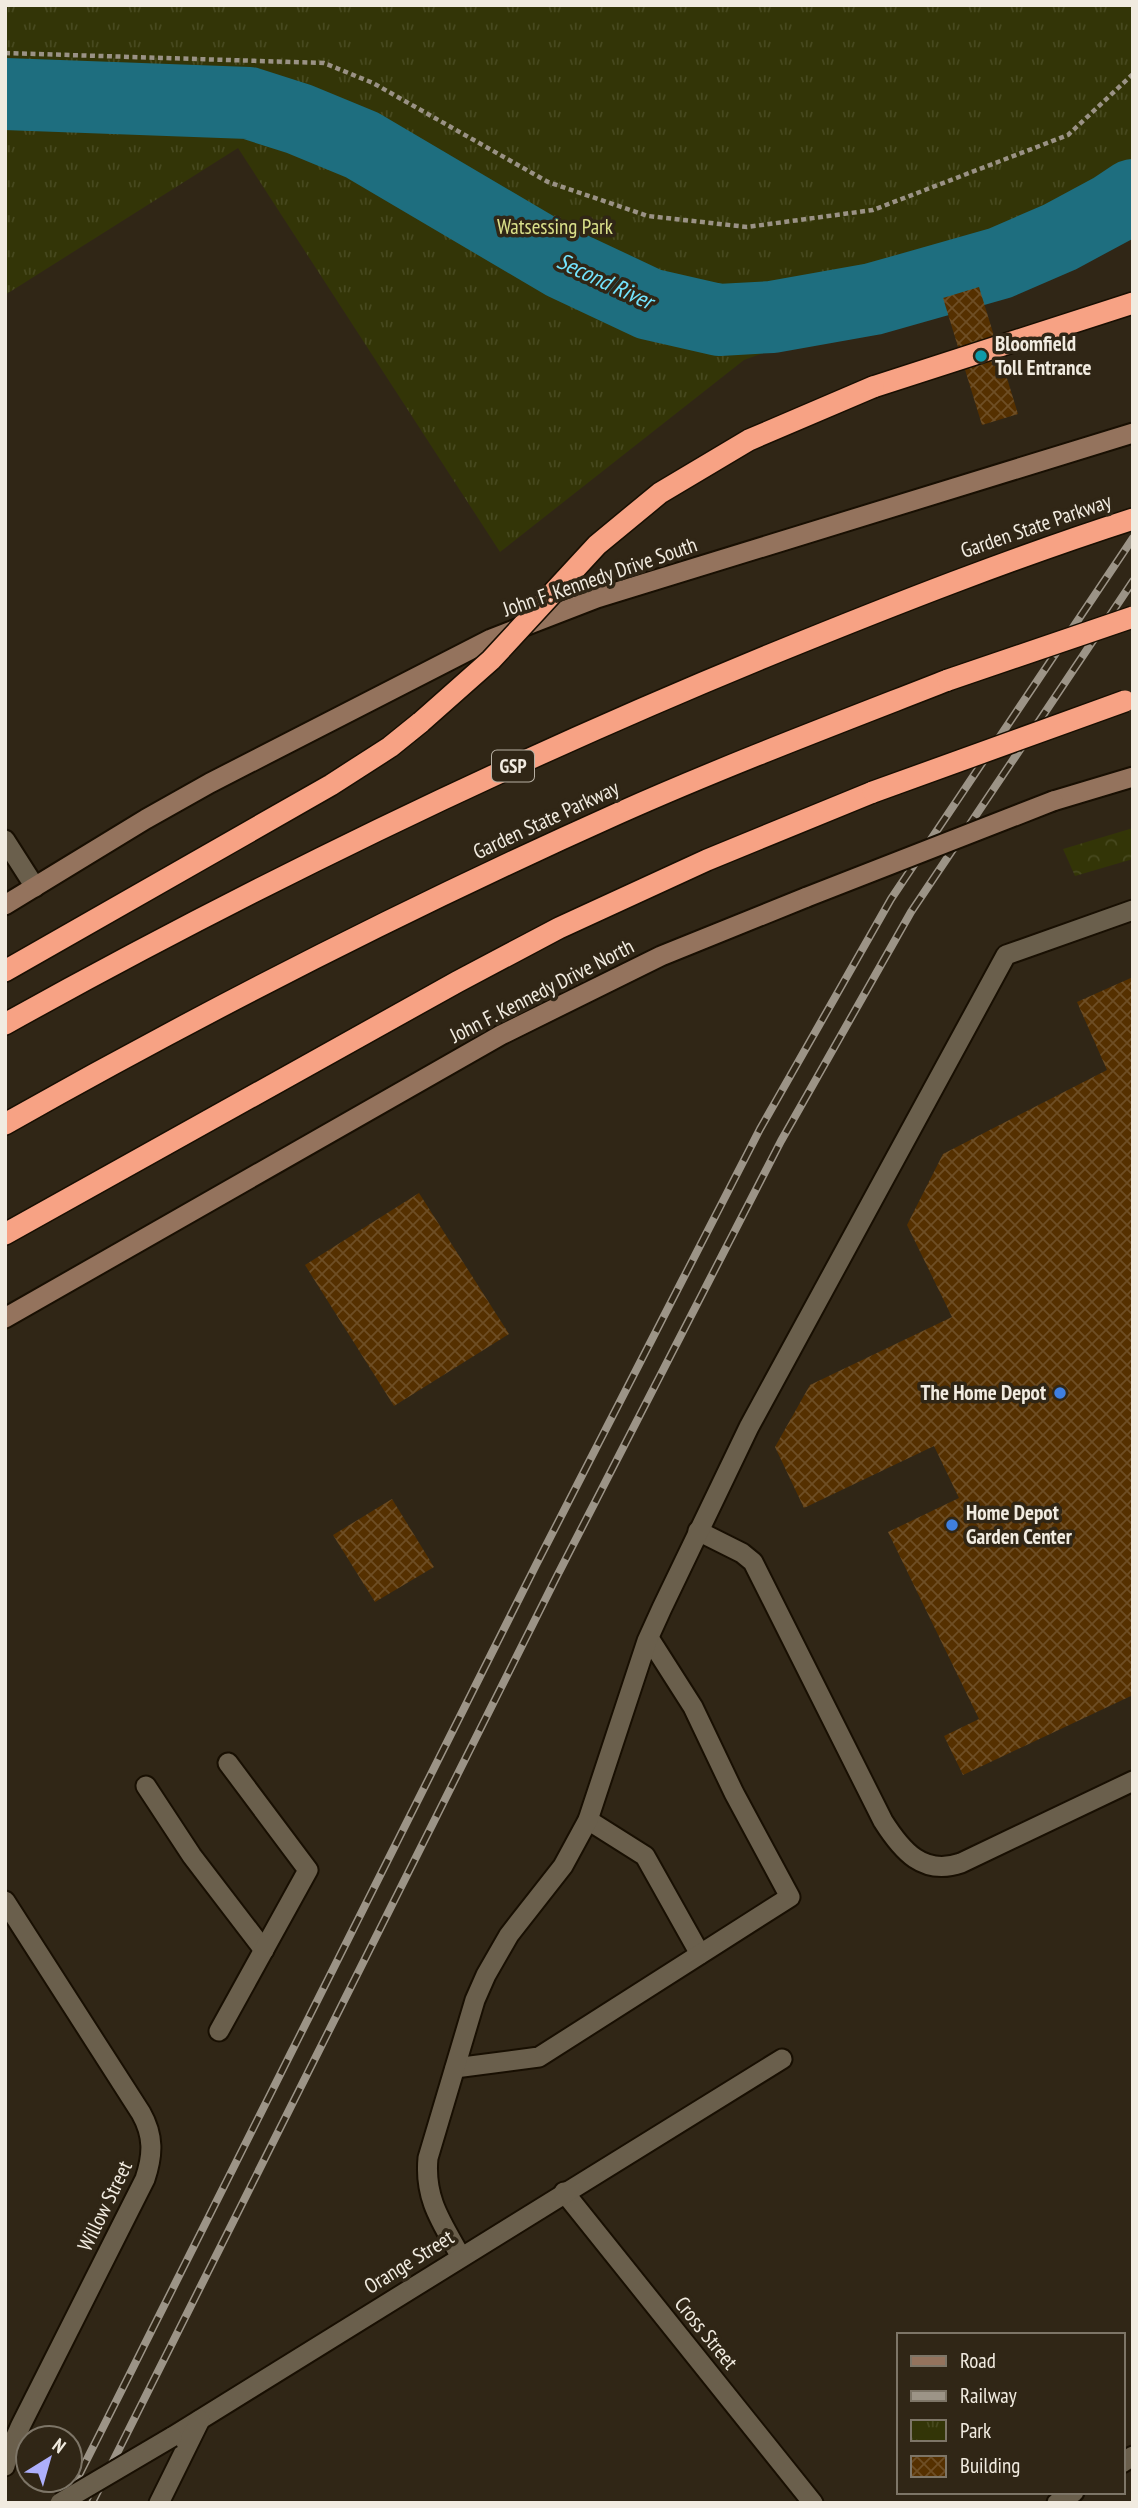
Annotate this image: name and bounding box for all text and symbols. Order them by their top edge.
park label: Watsessing Park [497,213,613,240]
water label: Second River [553,246,661,317]
place label: Bloomfield Toll Entrance [995,330,1092,381]
marker: Bloomfield Toll Entrance [973,348,989,364]
street label: Garden State Parkway [957,487,1115,564]
street label: John F. Kennedy Drive South [498,531,700,623]
road number: GSP [492,750,534,782]
street label: Garden State Parkway [469,774,623,865]
street label: John F. Kennedy Drive North [444,932,638,1049]
place label: The Home Depot [921,1379,1046,1406]
marker: The Home Depot [1052,1385,1068,1401]
place label: Home Depot Garden Center [966,1499,1073,1550]
marker: Home Depot Garden Center [944,1517,960,1533]
street label: Willow Street [71,2156,138,2255]
street label: Orange Street [359,2223,459,2300]
street label: Cross Street [669,2291,744,2375]
legend [897,2333,1124,2494]
text: Road [960,2347,996,2374]
text: Railway [960,2382,1017,2409]
text: Park [960,2417,991,2444]
north arrow [14,2424,84,2494]
text: N [48,2433,71,2458]
text: Building [960,2452,1020,2479]

